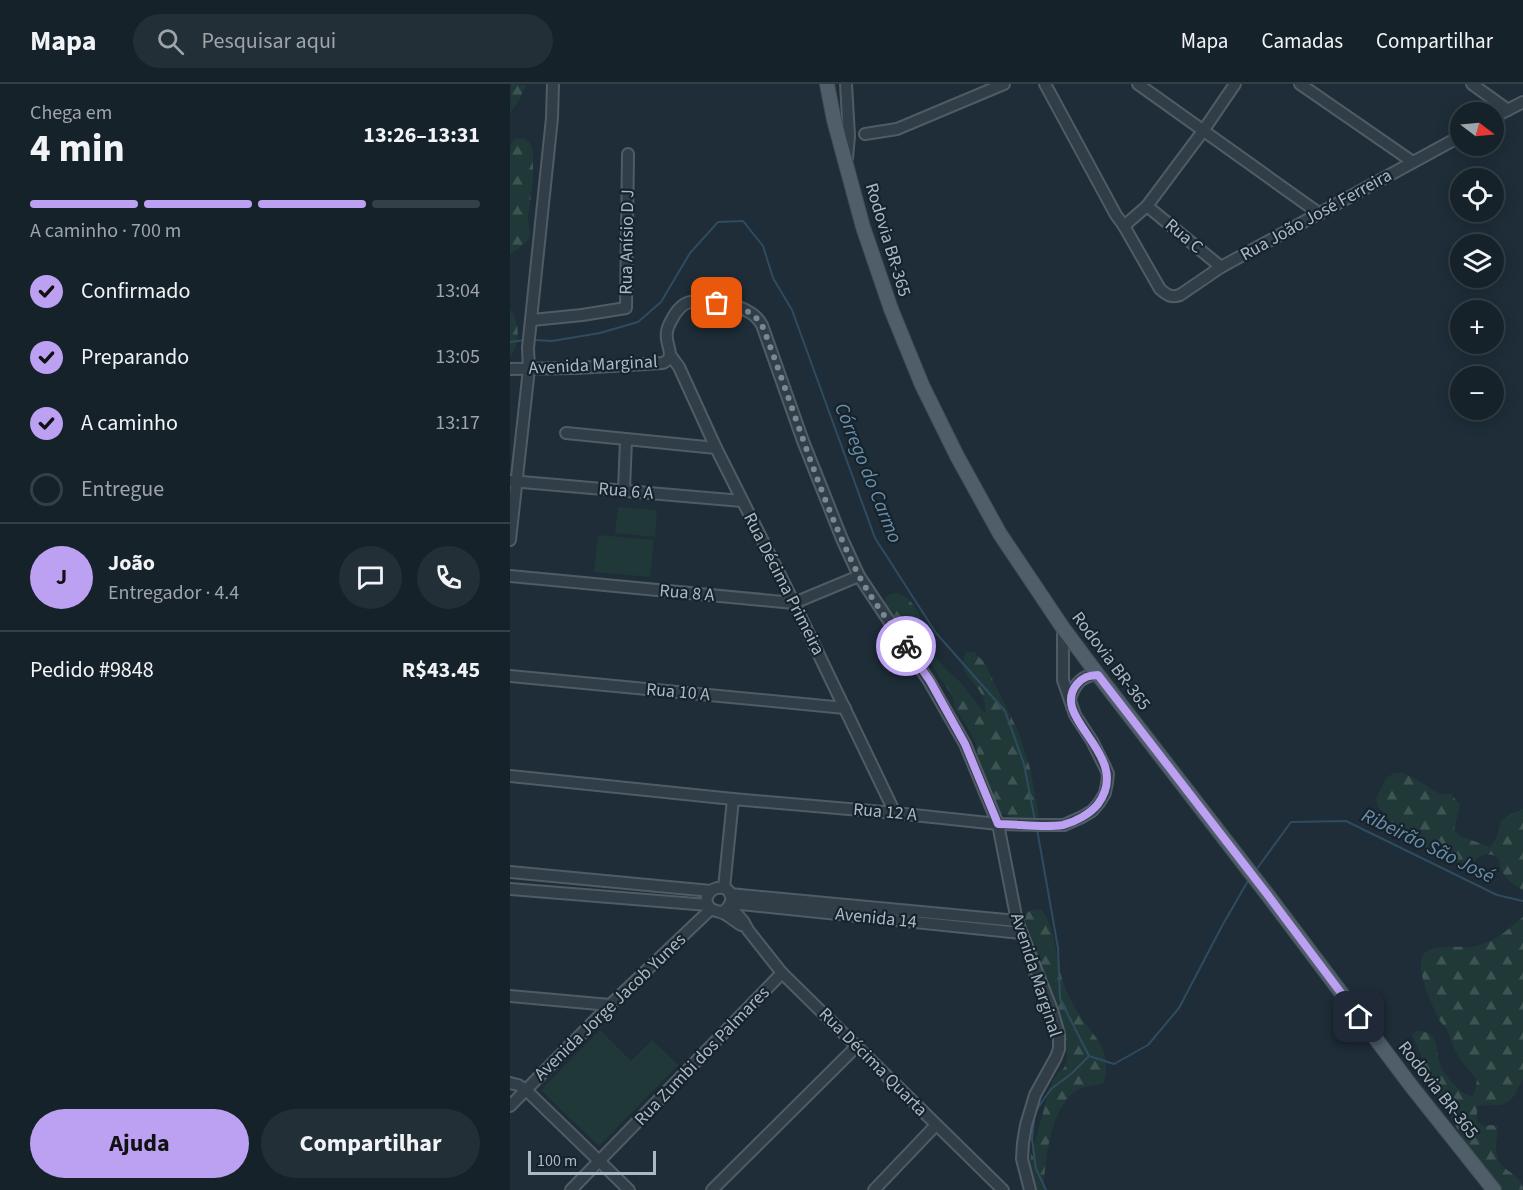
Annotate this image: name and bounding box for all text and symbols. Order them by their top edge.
search box [133,14,553,68]
text: Mapa [30,21,97,61]
icon: search [154,25,187,58]
text: Pesquisar aqui [202,25,336,57]
text: Mapa [1181,26,1228,56]
text: Camadas [1261,26,1343,56]
text: Compartilhar [1376,26,1493,56]
text: Chega em [30,99,112,127]
north arrow [1450,102,1504,156]
map controls [1450,102,1504,420]
text: 13:26–13:31 [363,119,480,151]
text: 4 min [30,121,125,177]
street label: Rua João José Ferreira [1236,163,1396,267]
button: locate [1450,168,1504,222]
street label: Rodovia BR-365 [859,180,917,300]
street label: Rua Anísio D J [614,189,640,295]
street label: Rua C [1160,213,1208,259]
text: A caminho · 700 m [30,217,181,245]
button: layers [1450,234,1504,288]
icon: check [30,275,63,308]
text: Confirmado [81,275,190,307]
text: 13:04 [435,277,480,305]
pin [691,277,742,328]
icon: bag [700,286,733,319]
button: + [1450,300,1504,354]
icon: check [30,341,63,374]
text: Preparando [81,341,189,373]
text: 13:05 [435,343,480,371]
street label: Avenida Marginal [528,349,658,381]
button: − [1450,366,1504,420]
water label: Córrego do Carmo [827,399,909,547]
icon: check [30,407,63,440]
text: A caminho [81,407,178,439]
text: 13:17 [435,409,480,437]
text: Entregue [81,473,164,505]
street label: Rua 6 A [597,476,655,506]
street label: Rua Décima Primeira [737,508,831,660]
button: chat [339,546,402,609]
button: phone [417,546,480,609]
text: João [108,547,155,579]
text: J [56,561,67,593]
street label: Rua 8 A [658,578,716,608]
text: Entregador · 4.4 [108,579,239,607]
street label: Rodovia BR-365 [1066,606,1156,716]
courier [876,616,936,676]
icon: bike [890,630,923,663]
text: Pedido #9848 [30,654,154,686]
text: R$43.45 [402,654,480,686]
street label: Rua 10 A [645,677,711,707]
street label: Rua 12 A [852,797,918,827]
water label: Ribeirão São José [1357,802,1500,890]
street label: Avenida 14 [834,901,918,935]
street label: Avenida Marginal [1004,910,1068,1040]
street label: Avenida Jorge Jacob Yunes [528,928,692,1086]
street label: Rua Zumbi dos Palmares [629,981,775,1131]
pin [1333,991,1384,1042]
icon: home [1342,1000,1375,1033]
street label: Rua Décima Quarta [813,1002,933,1122]
street label: Rodovia BR-365 [1392,1036,1484,1144]
button: Ajuda [30,1109,249,1178]
button: Compartilhar [261,1109,480,1178]
scale bar [528,1148,656,1176]
text: 100 m [537,1150,577,1172]

